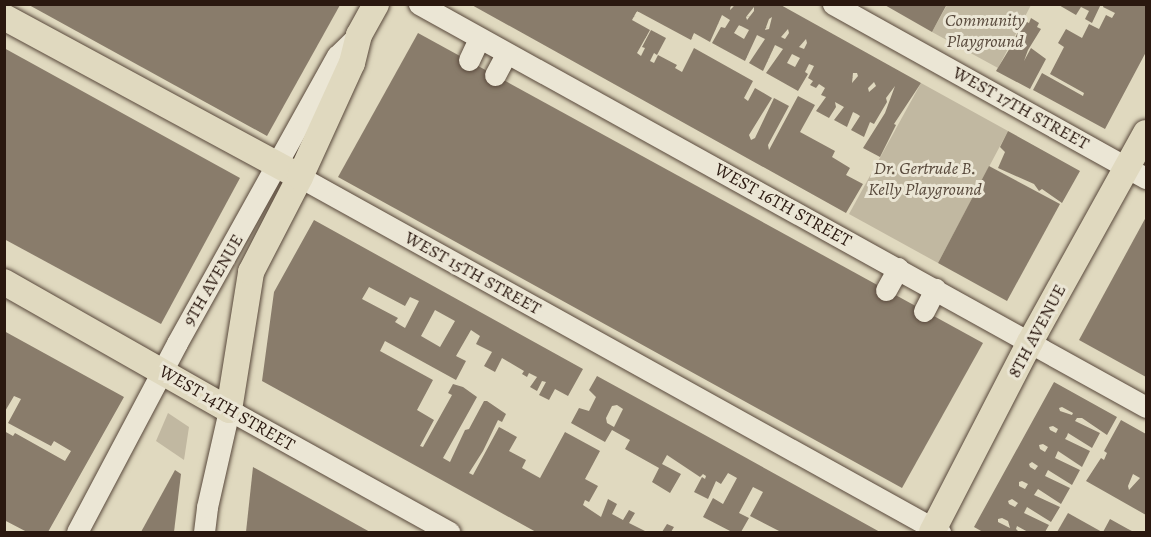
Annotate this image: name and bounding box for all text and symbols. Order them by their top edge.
park label: Community Playground [945,10,1025,52]
street label: WEST 17TH STREET [949,62,1093,154]
street label: WEST 16TH STREET [711,158,855,252]
park label: Dr. Gertrude B. Kelly Playground [868,158,982,201]
street label: WEST 15TH STREET [401,227,545,319]
street label: 9TH AVENUE [178,230,248,330]
street label: 8TH AVENUE [1003,280,1071,382]
street label: WEST 14TH STREET [155,360,299,456]

